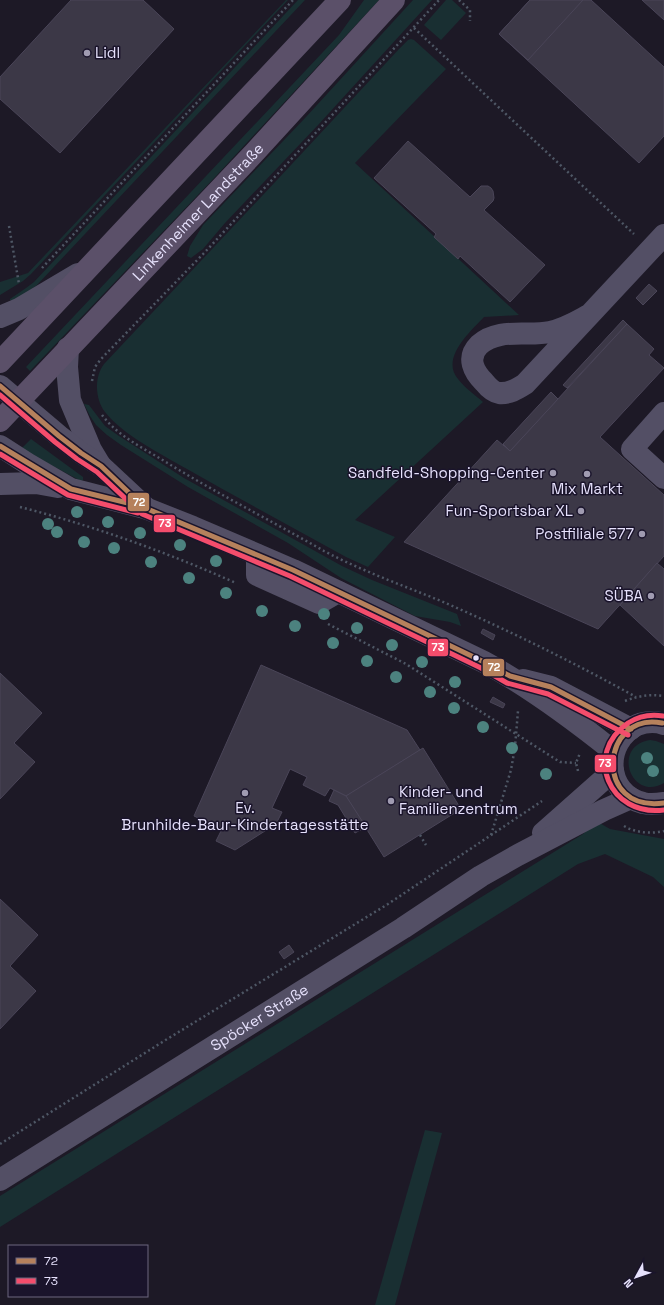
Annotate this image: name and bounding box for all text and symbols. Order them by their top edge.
place label: Lidl [95,43,120,62]
marker: Lidl [82,48,92,58]
street label: Linkenheimer Landstraße [128,139,268,284]
place label: Sandfeld-Shopping-Center [348,463,545,482]
marker: Sandfeld-Shopping-Center [548,468,558,478]
marker: Mix Markt [582,469,592,479]
place label: Mix Markt [551,479,623,498]
line badge: 72 [127,492,150,512]
text: 72 [133,495,146,509]
place label: Fun-Sportsbar XL [446,501,573,520]
marker: Fun-Sportsbar XL [576,506,586,516]
line badge: 73 [153,514,176,533]
text: 73 [159,516,172,530]
place label: Postfiliale 577 [535,524,634,543]
marker: Postfiliale 577 [637,529,647,539]
place label: SÜBA [605,586,644,605]
marker: SÜBA [646,591,656,601]
line badge: 73 [427,638,449,657]
text: 73 [432,640,445,654]
unlabelled marker [471,653,481,663]
line badge: 72 [482,658,505,677]
text: 72 [488,660,501,674]
line badge: 73 [594,754,617,773]
text: 73 [599,756,612,770]
place label: Kinder- und Familienzentrum [399,782,518,818]
marker: Ev. Brunhilde-Baur-Kindertagesstätte [240,788,250,798]
marker: Kinder- und Familienzentrum [386,796,396,806]
place label: Ev. Brunhilde-Baur-Kindertagesstätte [121,798,369,834]
street label: Spöcker Straße [207,980,312,1055]
legend [8,1245,148,1297]
text: 72 [44,1253,58,1269]
north arrow [616,1257,656,1297]
text: 73 [44,1273,58,1289]
text: N [621,1276,636,1291]

